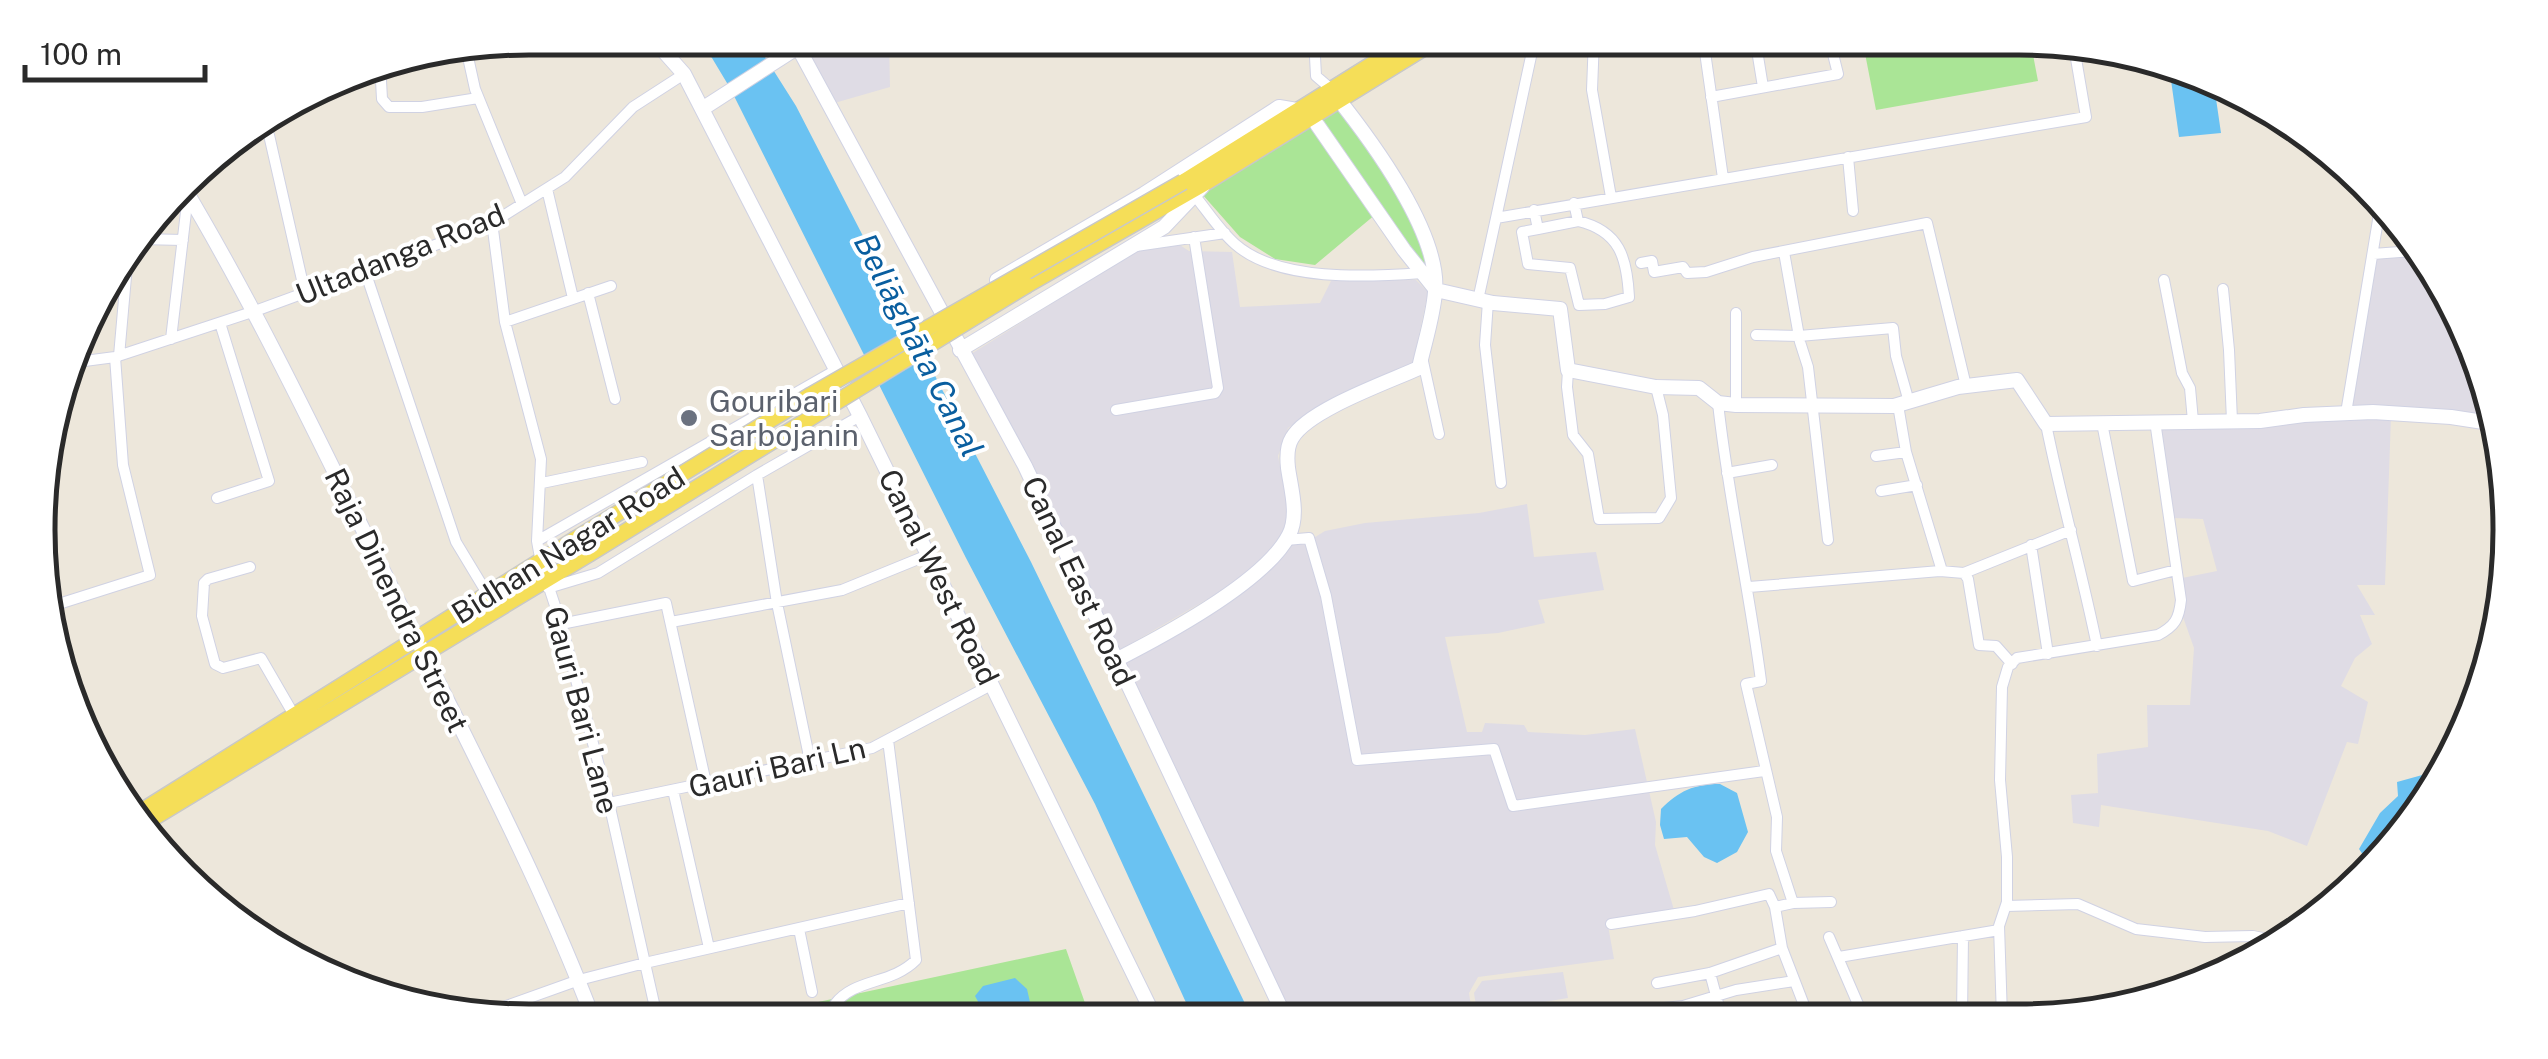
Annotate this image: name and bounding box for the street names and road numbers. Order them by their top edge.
street label: Ultadanga Road [290,196,510,312]
street label: Bidhan Nagar Road [445,459,691,631]
street label: Raja Dinendra Street [317,462,477,738]
street label: Canal West Road [871,463,1007,691]
street label: Canal East Road [1015,471,1143,691]
street label: Gauri Bari Lane [537,602,627,818]
street label: Gauri Bari Ln [685,729,869,805]

